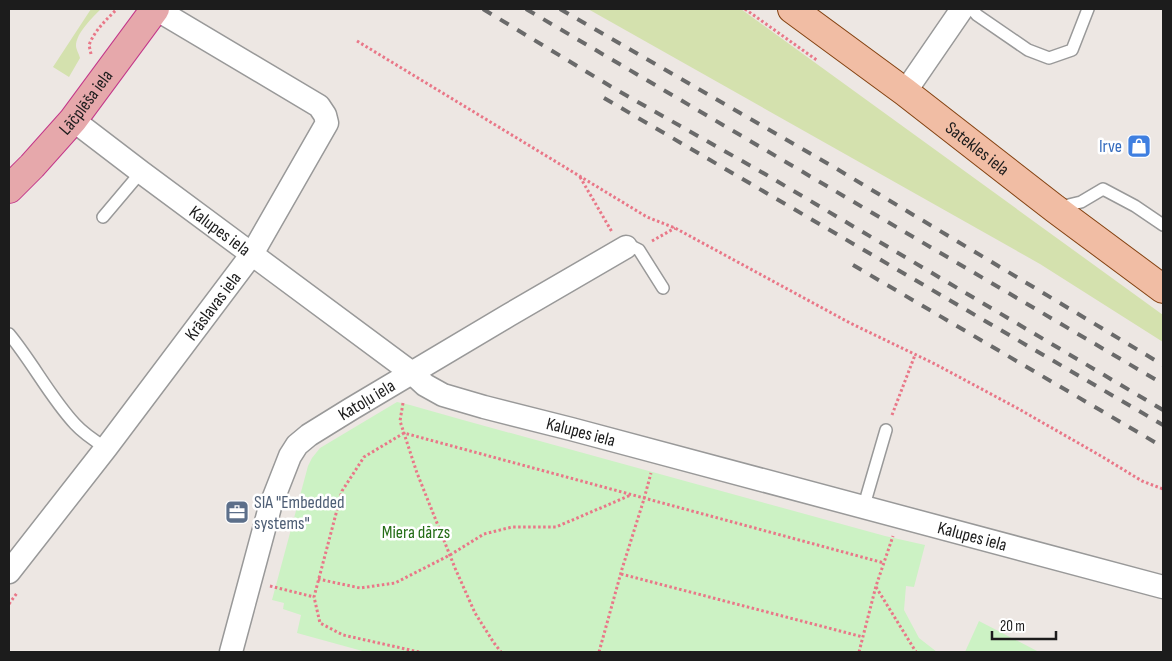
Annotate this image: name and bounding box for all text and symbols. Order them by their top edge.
street label: Lāčplēša iela [55,66,117,139]
street label: Satekles iela [941,117,1013,180]
shop icon: Irve [1126,133,1152,159]
place label: Irve [1099,136,1122,157]
street label: Kalupes iela [185,201,254,261]
street label: Krāslavas iela [181,268,246,345]
street label: Katoļu iela [334,375,399,425]
street label: Kalupes iela [544,413,618,451]
place label: SIA "Embedded systems" [254,492,345,534]
office icon: SIA "Embedded systems" [224,499,250,525]
street label: Kalupes iela [935,517,1009,556]
park label: Miera dārzs [382,522,450,543]
scale bar [992,608,1056,640]
text: 20 m [1000,617,1025,636]

